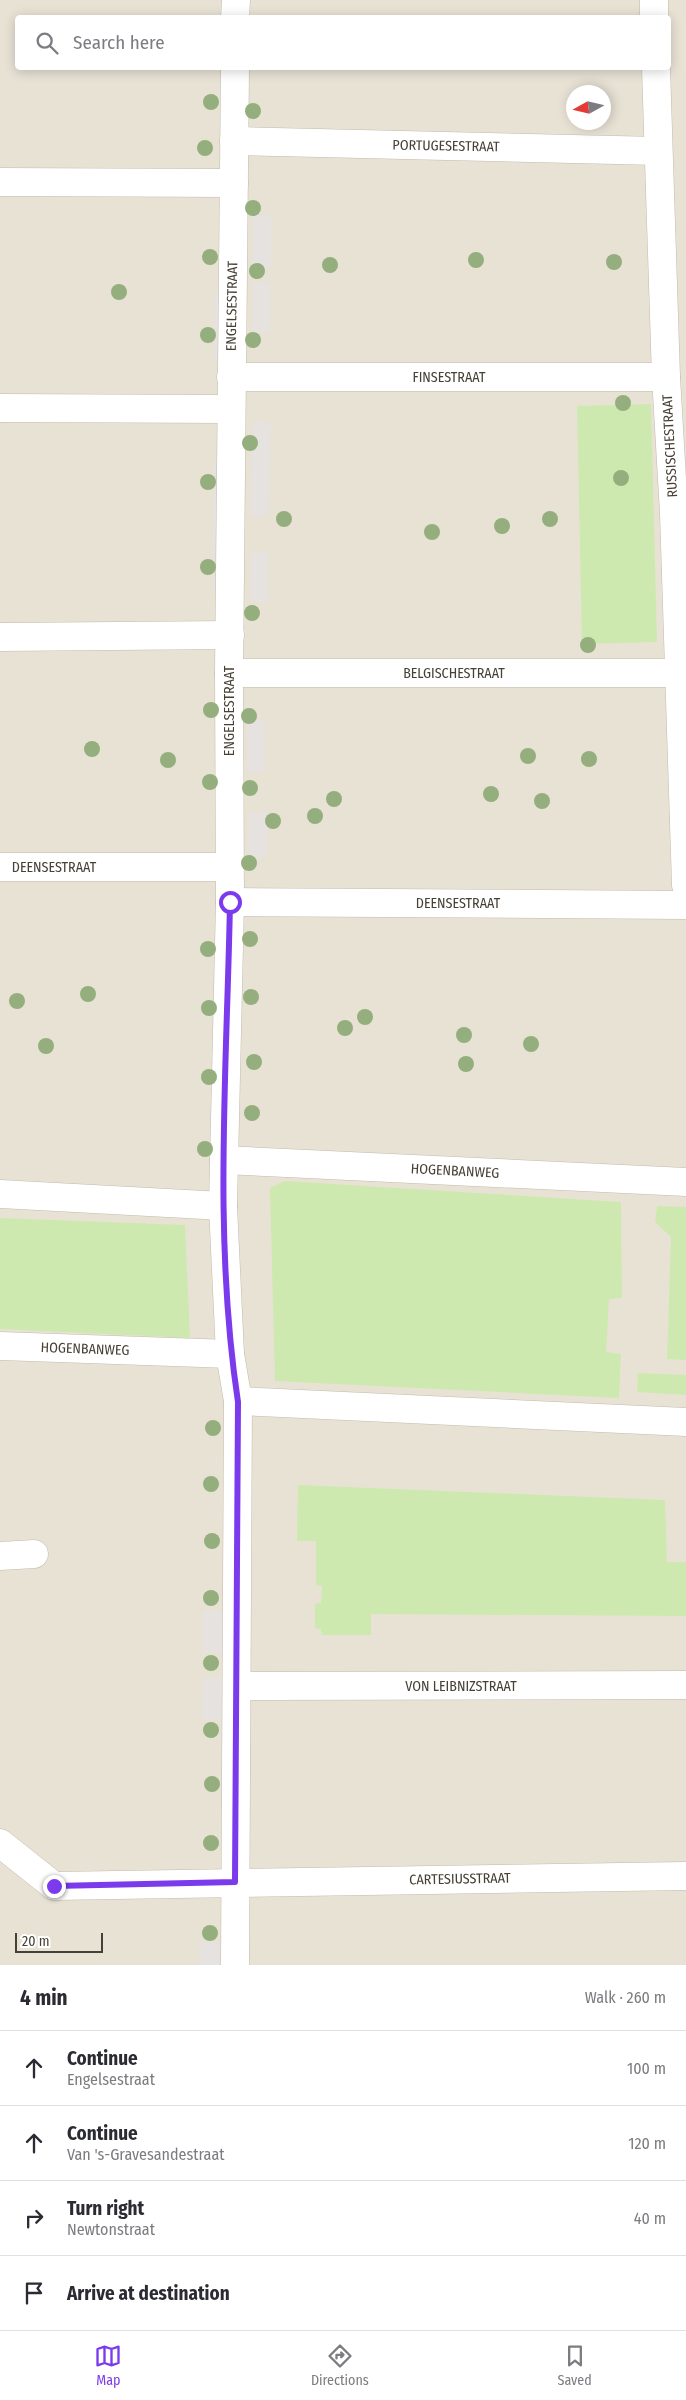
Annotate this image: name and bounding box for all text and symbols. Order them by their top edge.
search box [15,15,671,70]
icon: search [33,29,61,57]
text: Search here [73,31,165,54]
north arrow [566,85,611,130]
street label: PORTUGESESTRAAT [392,137,500,155]
street label: ENGELSESTRAAT [223,260,241,351]
street label: FINSESTRAAT [413,369,486,386]
street label: RUSSISCHESTRAAT [659,393,681,498]
street label: ENGELSESTRAAT [221,665,238,756]
street label: BELGISCHESTRAAT [403,665,505,682]
street label: DEENSESTRAAT [12,859,97,876]
route start [219,891,242,914]
street label: DEENSESTRAAT [416,895,501,912]
street label: HOGENBANWEG [410,1160,500,1182]
street label: HOGENBANWEG [40,1339,130,1359]
street label: VON LEIBNIZSTRAAT [405,1678,517,1695]
street label: CARTESIUSSTRAAT [409,1870,511,1888]
route end [43,1875,66,1898]
scale bar [15,1930,102,1953]
text: 20 m [22,1933,50,1950]
text: 4 min [20,1985,68,2011]
text: Walk · 260 m [585,1988,666,2007]
text: Continue [67,2047,138,2070]
icon: ahead [20,2054,48,2082]
text: 100 m [627,2059,666,2078]
text: Engelsestraat [67,2070,155,2089]
text: Continue [67,2122,138,2145]
icon: ahead [20,2129,48,2157]
text: 120 m [628,2134,666,2153]
text: Van 's-Gravesandestraat [67,2145,224,2164]
text: Turn right [67,2197,144,2220]
icon: right [20,2204,48,2232]
text: 40 m [634,2209,666,2228]
text: Newtonstraat [67,2220,155,2239]
icon: arrive [20,2279,48,2307]
text: Arrive at destination [67,2282,230,2305]
tab: Map [94,2342,122,2389]
tab: Directions [311,2342,369,2389]
tab: Saved [557,2342,592,2389]

